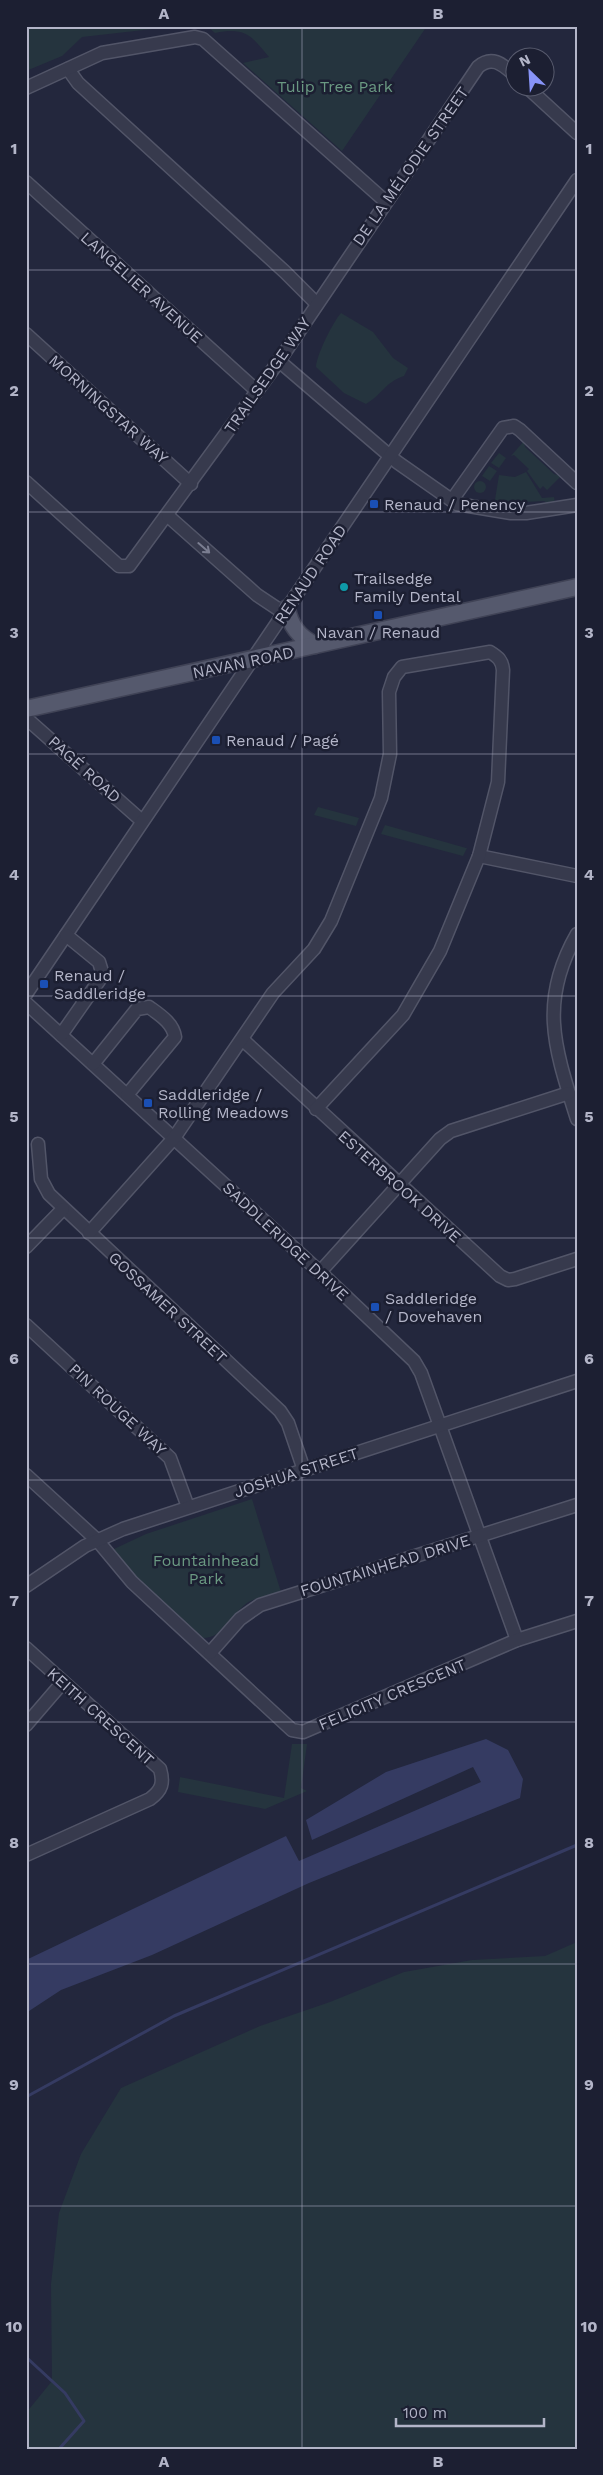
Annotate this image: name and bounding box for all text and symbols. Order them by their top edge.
text: A [159,4,170,23]
text: B [433,4,444,23]
north arrow [506,48,556,98]
text: N [516,51,533,70]
park label: Tulip Tree Park [277,77,393,96]
street label: DE LA MÉLODIE STREET [348,83,473,249]
text: 1 [11,139,17,158]
text: 1 [586,139,592,158]
street label: LANGELIER AVENUE [77,228,206,347]
street label: TRAILSEDGE WAY [220,314,315,437]
street label: MORNINGSTAR WAY [45,351,172,468]
text: 2 [9,381,19,400]
text: 2 [584,381,594,400]
place label: Renaud / Penency [384,495,526,514]
marker: Renaud / Penency [368,498,380,510]
street label: RENAUD ROAD [270,521,351,627]
one-way arrow [197,543,210,554]
place label: Trailsedge Family Dental [354,569,461,606]
marker: Trailsedge Family Dental [338,581,350,593]
marker: Navan / Renaud [372,609,384,621]
text: 3 [9,623,19,642]
place label: Navan / Renaud [316,623,440,642]
text: 3 [584,623,594,642]
street label: NAVAN ROAD [191,643,295,682]
place label: Renaud / Pagé [226,731,339,750]
street label: PAGÉ ROAD [45,732,125,807]
marker: Renaud / Pagé [210,734,222,746]
text: 4 [9,865,19,884]
text: 4 [584,865,594,884]
place label: Renaud / Saddleridge [54,966,146,1003]
marker: Renaud / Saddleridge [38,978,50,990]
place label: Saddleridge / Rolling Meadows [158,1085,289,1122]
marker: Saddleridge / Rolling Meadows [142,1097,154,1109]
text: 5 [9,1107,19,1126]
text: 5 [584,1107,594,1126]
street label: ESTERBROOK DRIVE [334,1126,465,1247]
street label: SADDLERIDGE DRIVE [219,1178,353,1305]
street label: GOSSAMER STREET [105,1248,231,1367]
place label: Saddleridge / Dovehaven [385,1289,482,1326]
marker: Saddleridge / Dovehaven [369,1301,381,1313]
text: 6 [9,1349,19,1368]
text: 6 [584,1349,594,1368]
street label: PIN ROUGE WAY [65,1360,170,1459]
street label: JOSHUA STREET [232,1443,361,1502]
street label: FOUNTAINHEAD DRIVE [298,1531,472,1600]
park label: Fountainhead Park [153,1551,259,1588]
text: 7 [9,1591,19,1610]
text: 7 [584,1591,594,1610]
street label: FELICITY CRESCENT [316,1655,469,1734]
street label: KEITH CRESCENT [43,1663,158,1769]
text: 8 [9,1833,19,1852]
text: 8 [584,1833,594,1852]
text: 9 [9,2075,19,2094]
text: 9 [584,2075,594,2094]
text: 10 [5,2317,23,2336]
text: 10 [580,2317,598,2336]
scale bar [396,2395,543,2427]
text: 100 m [403,2404,447,2422]
text: A [159,2452,170,2471]
text: B [433,2452,444,2471]

